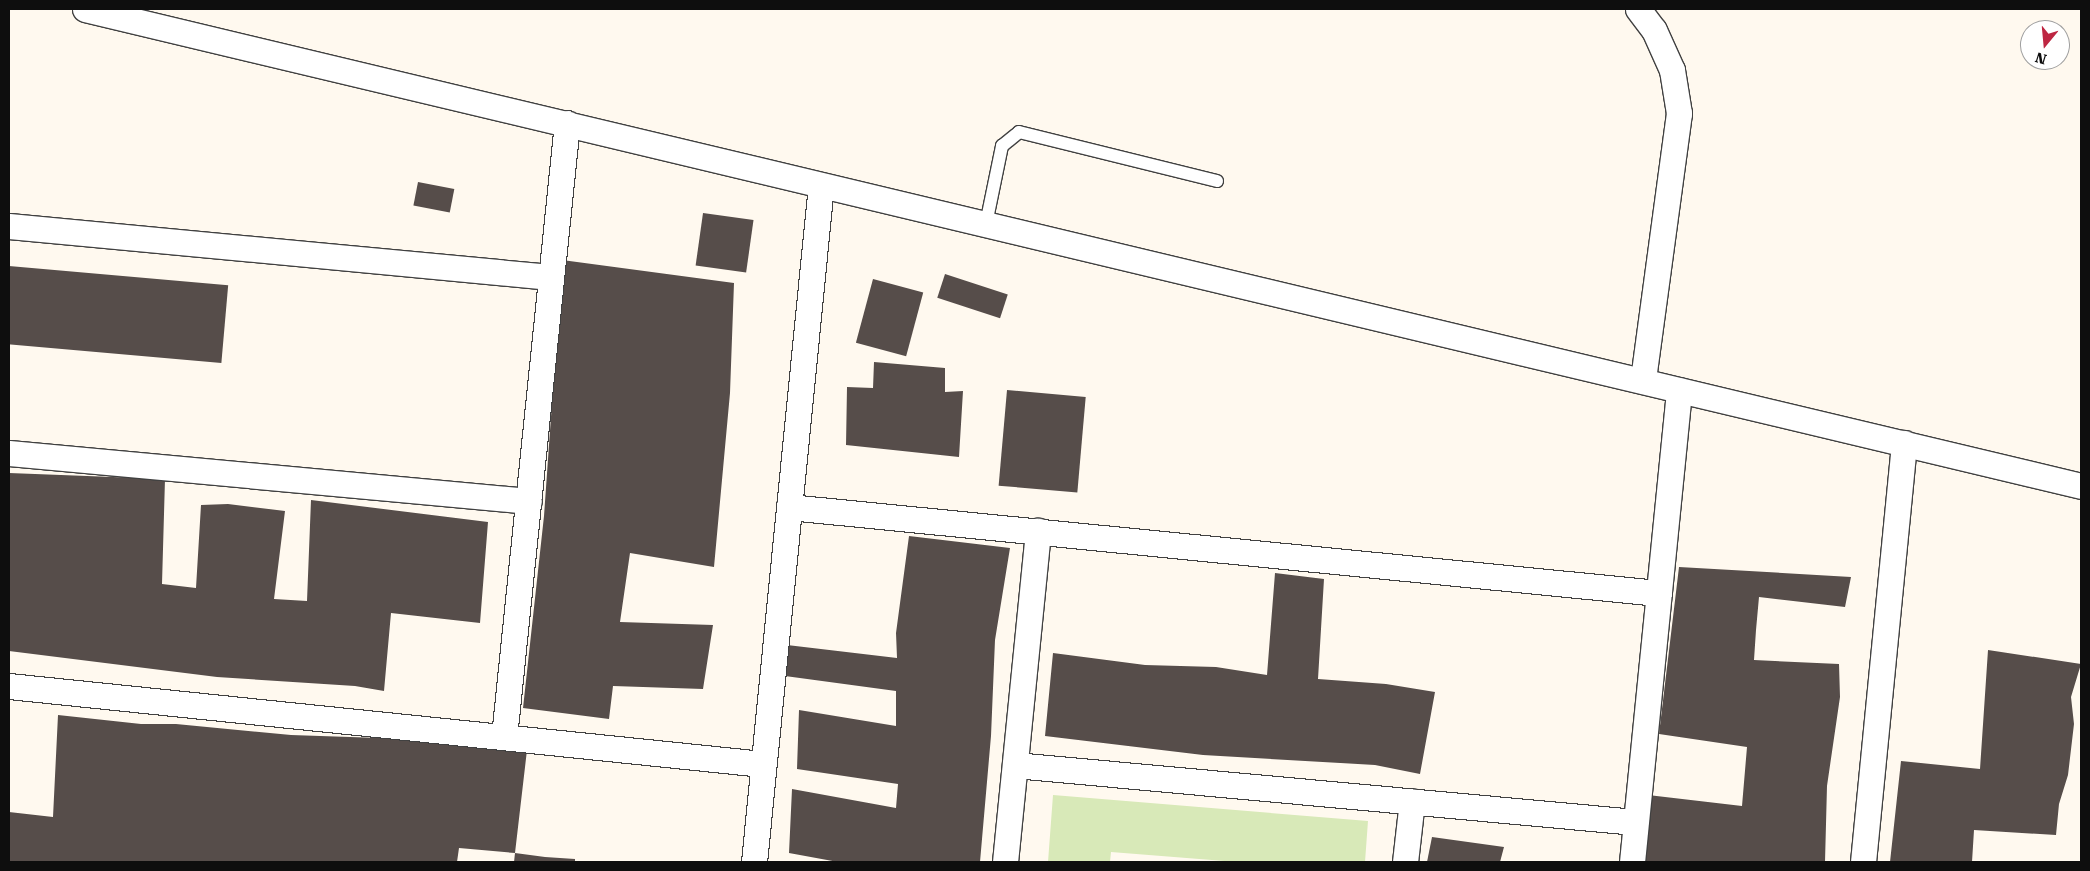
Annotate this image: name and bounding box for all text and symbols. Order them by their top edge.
north arrow [2020,20,2070,70]
text: N [2033,49,2048,68]

